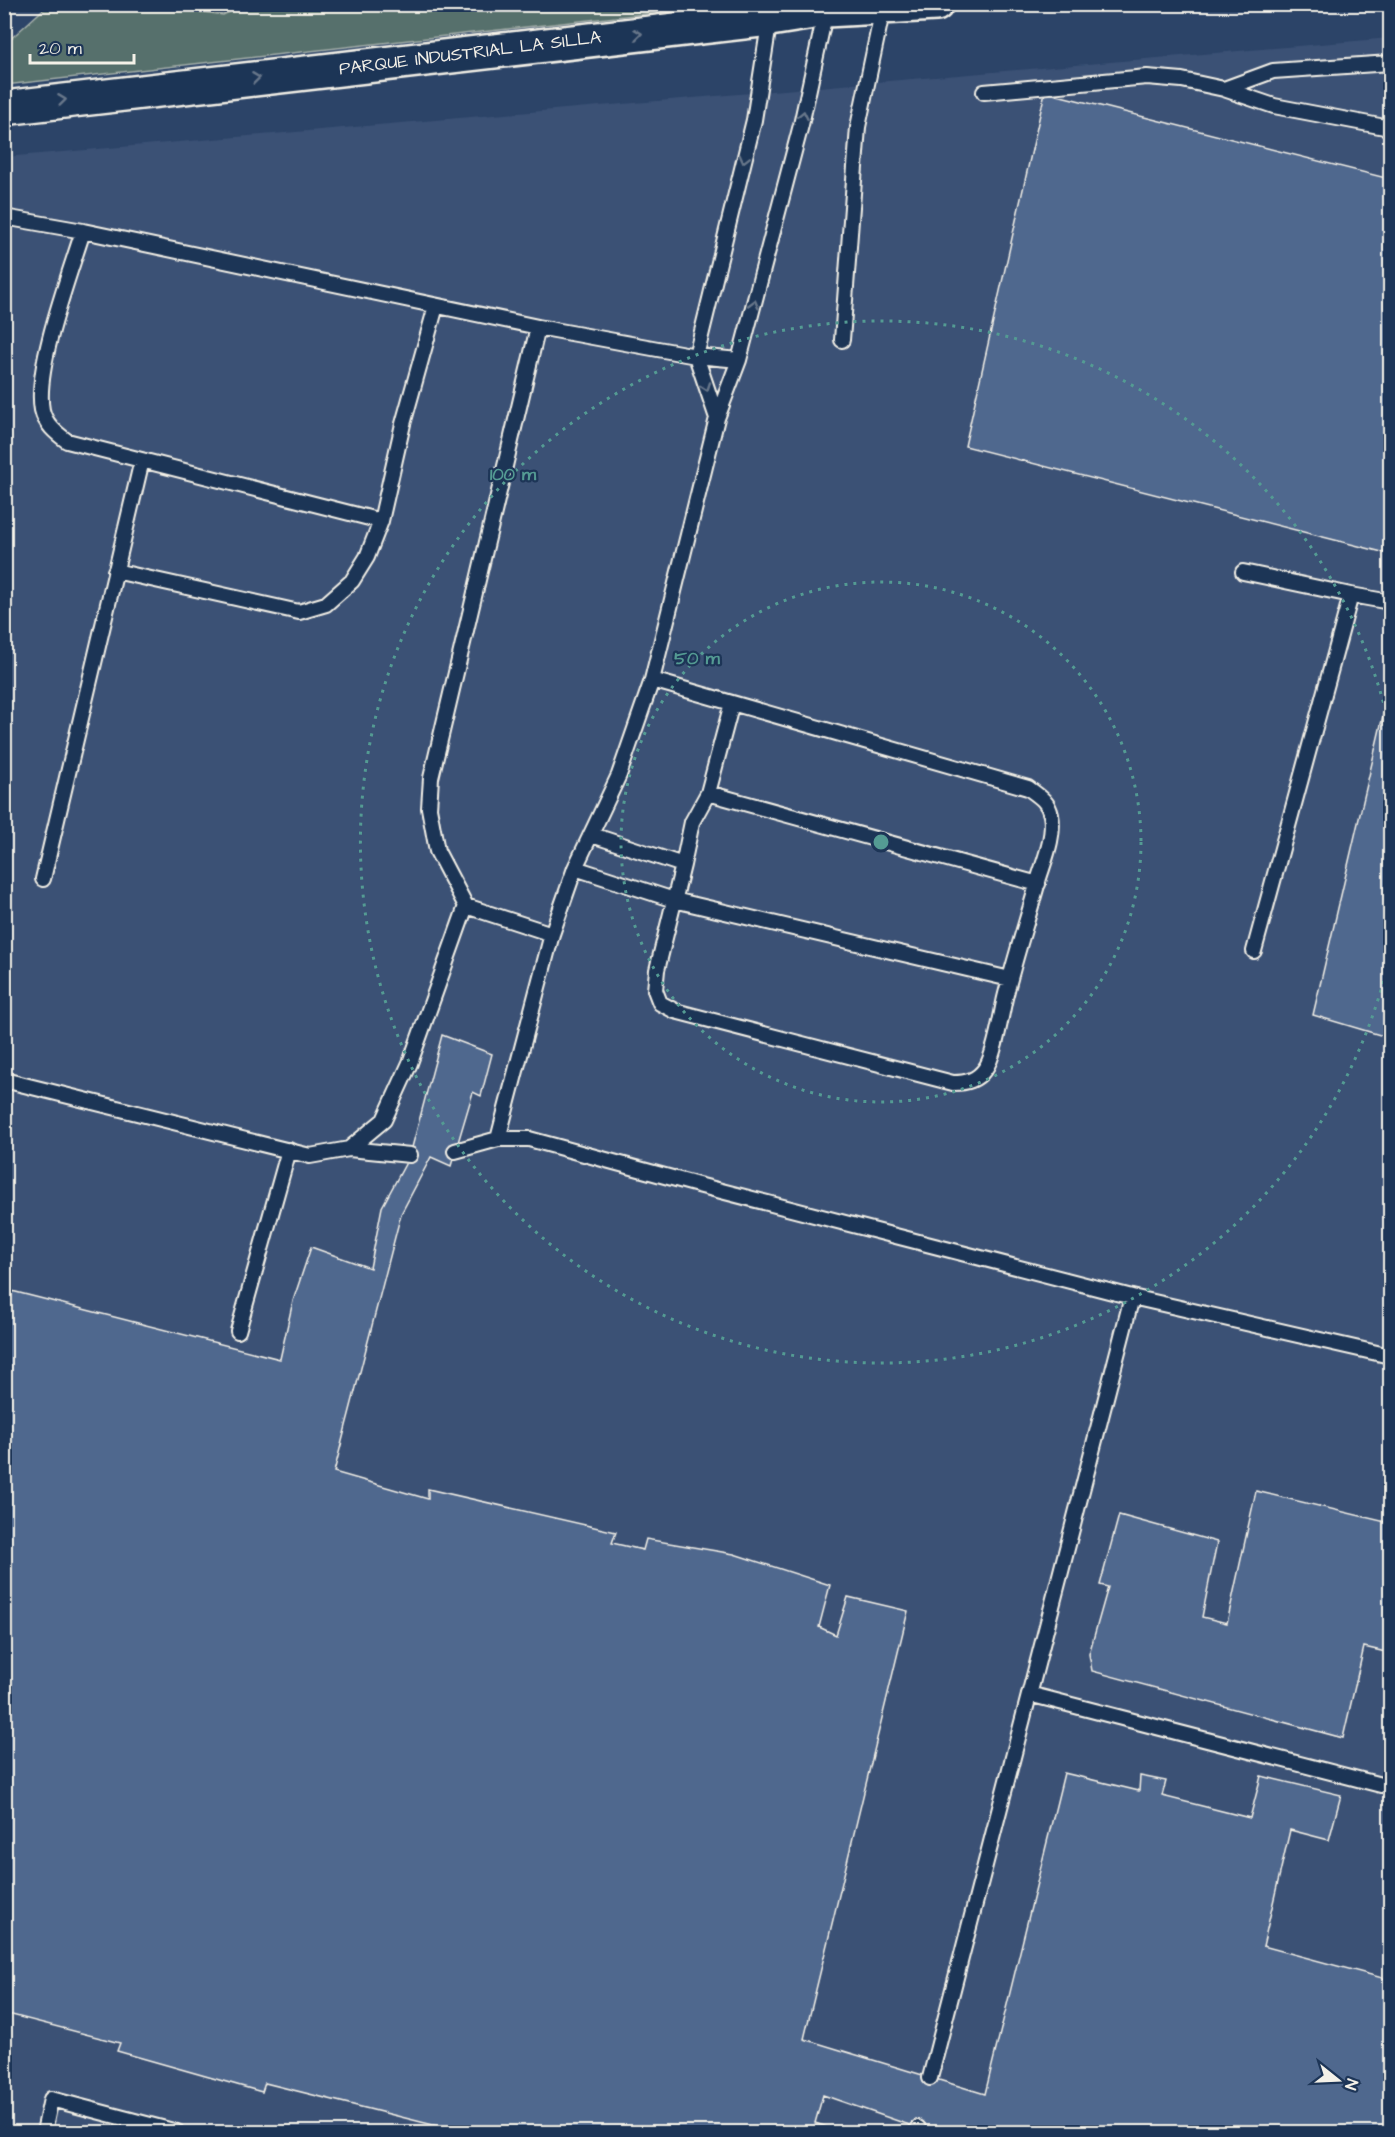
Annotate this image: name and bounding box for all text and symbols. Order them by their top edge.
street label: PARQUE INDUSTRIAL LA SILLA [337,24,603,81]
scale bar [30,27,134,65]
one-way arrow [633,28,642,41]
text: 20 m [39,36,82,61]
one-way arrow [252,72,261,85]
one-way arrow [58,94,67,107]
one-way arrow [796,110,809,120]
one-way arrow [739,154,752,164]
one-way arrow [746,299,759,309]
one-way arrow [699,381,712,392]
text: 100 m [490,462,537,487]
text: 50 m [674,646,721,671]
centre of rings [871,832,891,852]
north arrow [1308,2050,1368,2110]
text: N [1339,2076,1363,2092]

